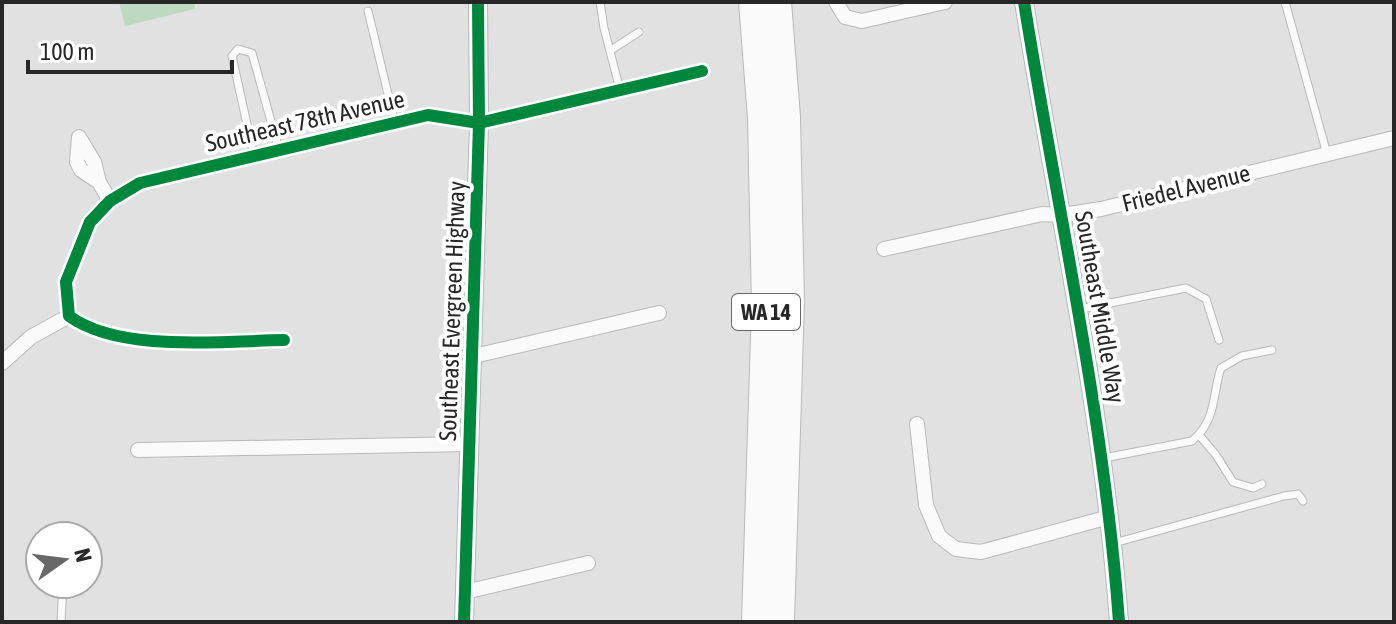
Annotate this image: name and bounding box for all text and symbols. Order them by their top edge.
scale bar [28,24,232,74]
text: 100 m [40,38,94,65]
street label: Southeast 78th Avenue [203,85,407,157]
street label: Friedel Avenue [1119,159,1253,217]
street label: Southeast Evergreen Highway [434,181,470,441]
street label: Southeast Middle Way [1070,209,1130,405]
road number: WA 14 [732,294,800,330]
north arrow [24,520,104,600]
text: N [69,546,98,565]

